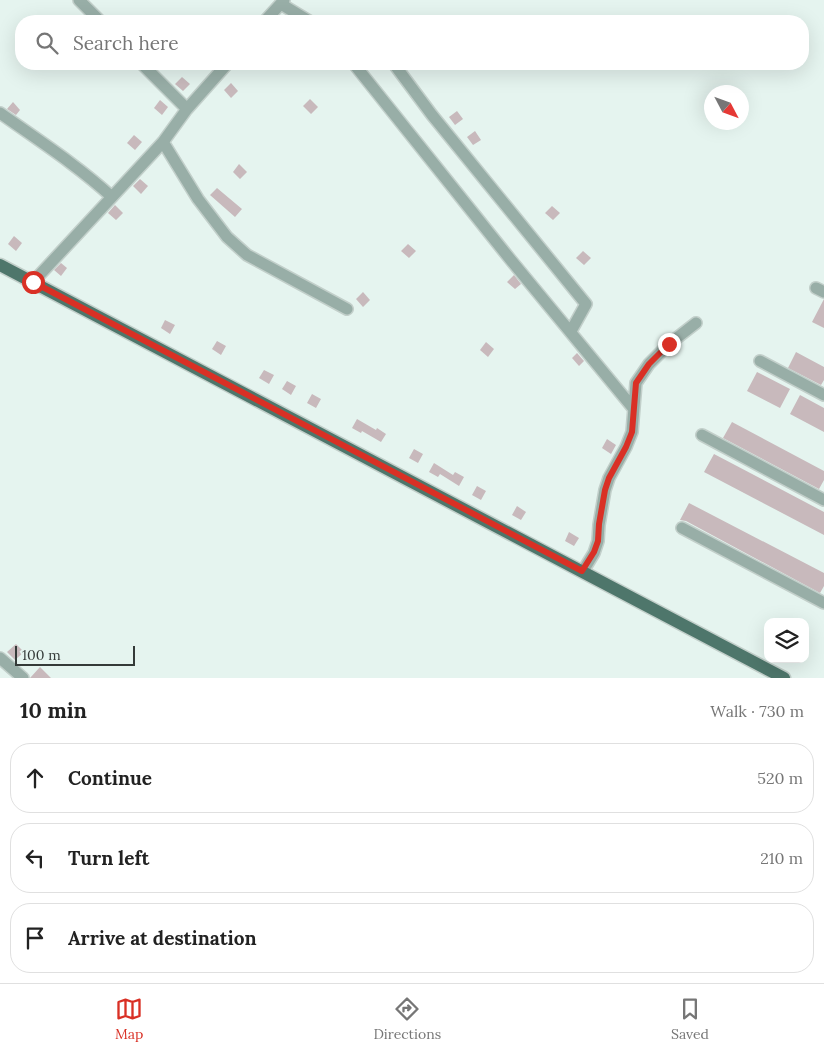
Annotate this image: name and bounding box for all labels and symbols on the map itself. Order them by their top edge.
north arrow [704,85,749,130]
route start [22,271,45,294]
route end [658,333,681,356]
scale bar [15,643,135,666]

